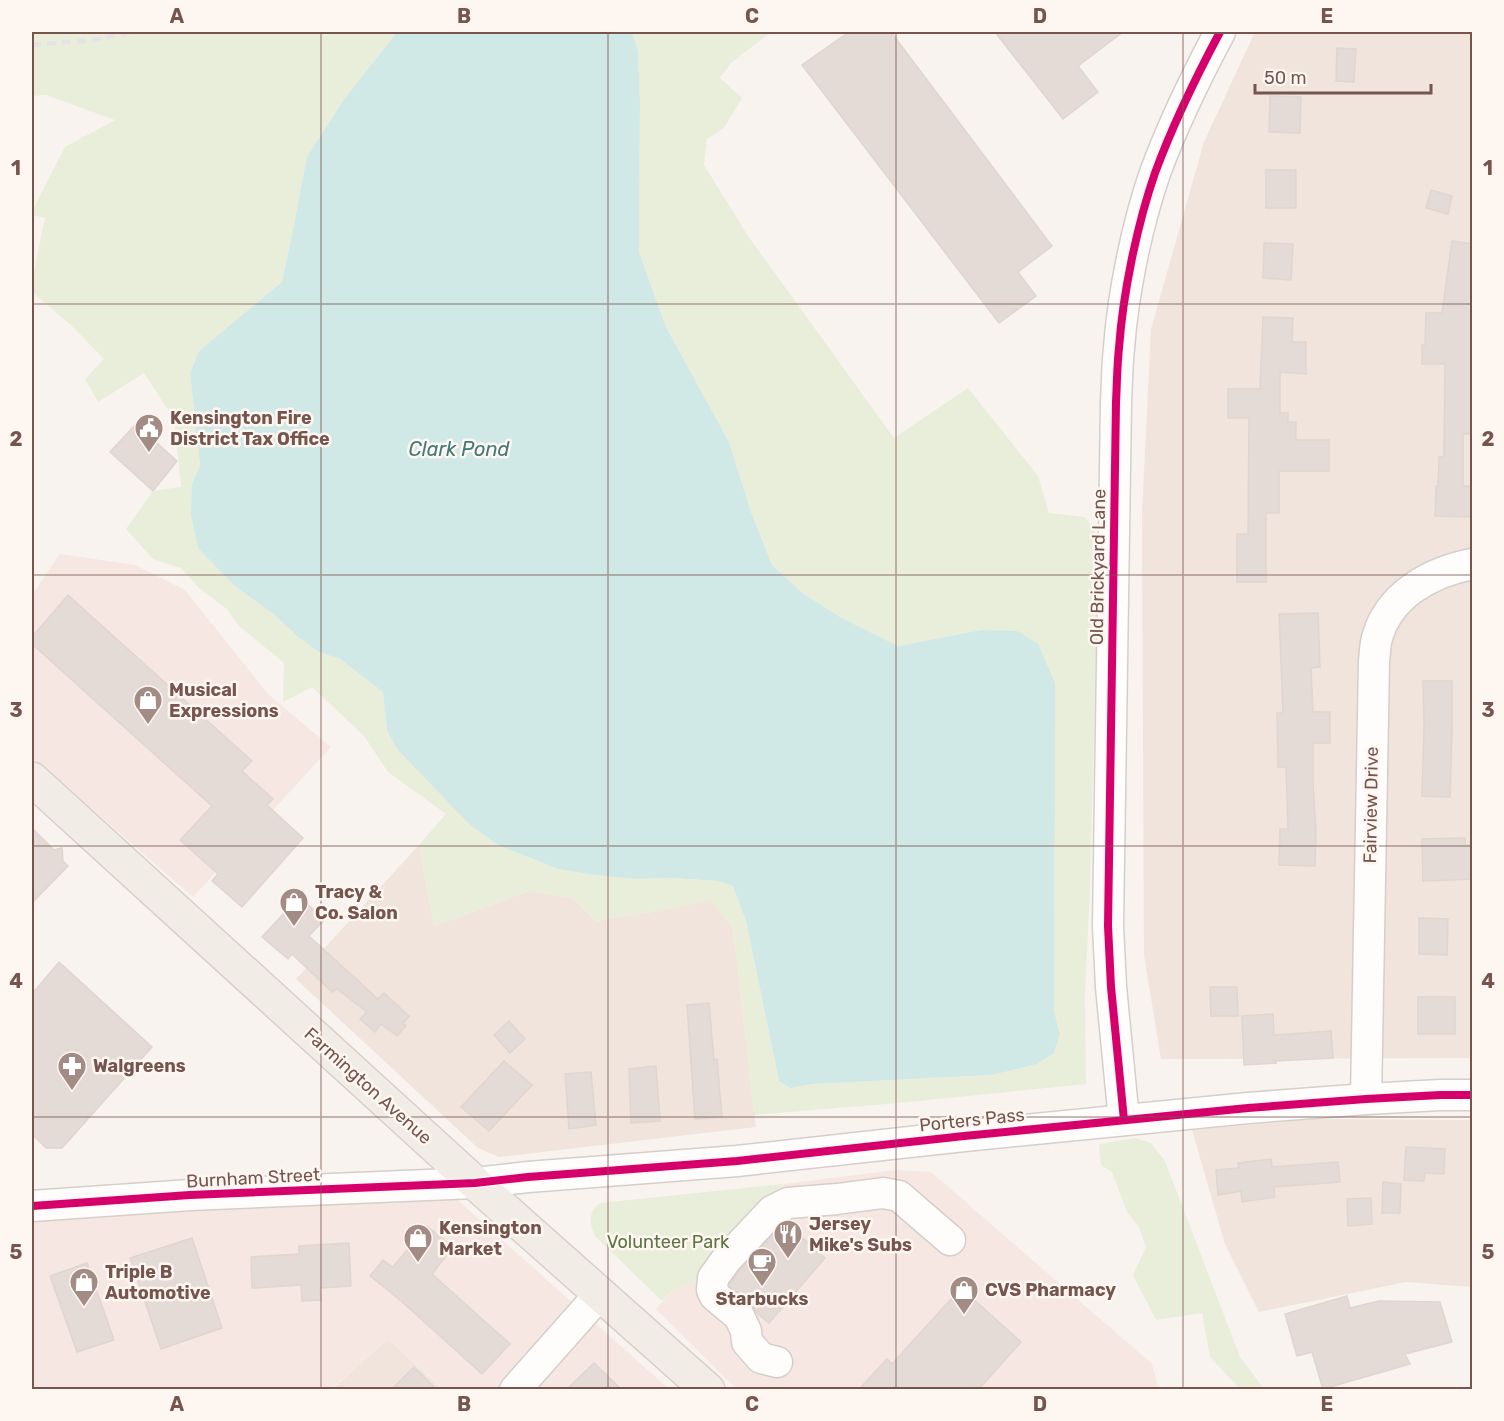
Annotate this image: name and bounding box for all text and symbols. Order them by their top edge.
text: A [170,4,185,28]
text: B [457,4,471,28]
text: C [745,4,759,28]
text: D [1033,4,1047,28]
text: E [1321,4,1333,28]
scale bar [1255,57,1430,95]
text: 50 m [1264,67,1307,89]
text: 1 [11,156,21,180]
text: 1 [1483,156,1493,180]
place label: Kensington Fire District Tax Office [170,407,330,450]
public building icon: Kensington Fire District Tax Office [133,412,165,454]
text: 2 [10,427,23,451]
text: 2 [1482,427,1495,451]
water label: Clark Pond [409,437,511,461]
street label: Old Brickyard Lane [1086,489,1110,645]
place label: Musical Expressions [169,679,279,722]
shop icon: Musical Expressions [132,684,164,726]
text: 3 [9,698,23,722]
text: 3 [1481,698,1495,722]
street label: Fairview Drive [1359,746,1383,864]
place label: Tracy & Co. Salon [315,881,398,924]
shop icon: Tracy & Co. Salon [278,886,310,928]
text: 4 [9,969,23,993]
text: 4 [1481,969,1495,993]
street label: Farmington Avenue [300,1023,436,1149]
pharmacy icon: Walgreens [56,1050,88,1092]
place label: Walgreens [93,1055,186,1077]
street label: Porters Pass [918,1104,1026,1136]
street label: Burnham Street [186,1164,320,1192]
place label: Jersey Mike's Subs [809,1213,912,1256]
place label: Kensington Market [439,1217,542,1260]
restaurant icon: Jersey Mike's Subs [772,1218,804,1260]
shop icon: Kensington Market [402,1222,434,1264]
park label: Volunteer Park [607,1231,730,1253]
text: 5 [10,1240,23,1264]
text: 5 [1482,1240,1495,1264]
cafe icon: Starbucks [746,1246,778,1288]
place label: Triple B Automotive [105,1261,211,1304]
shop icon: Triple B Automotive [68,1266,100,1308]
shop icon: CVS Pharmacy [948,1274,980,1316]
place label: CVS Pharmacy [985,1279,1116,1301]
place label: Starbucks [716,1288,809,1310]
text: A [170,1392,185,1416]
text: B [457,1392,471,1416]
text: C [745,1392,759,1416]
text: D [1033,1392,1047,1416]
text: E [1321,1392,1333,1416]

